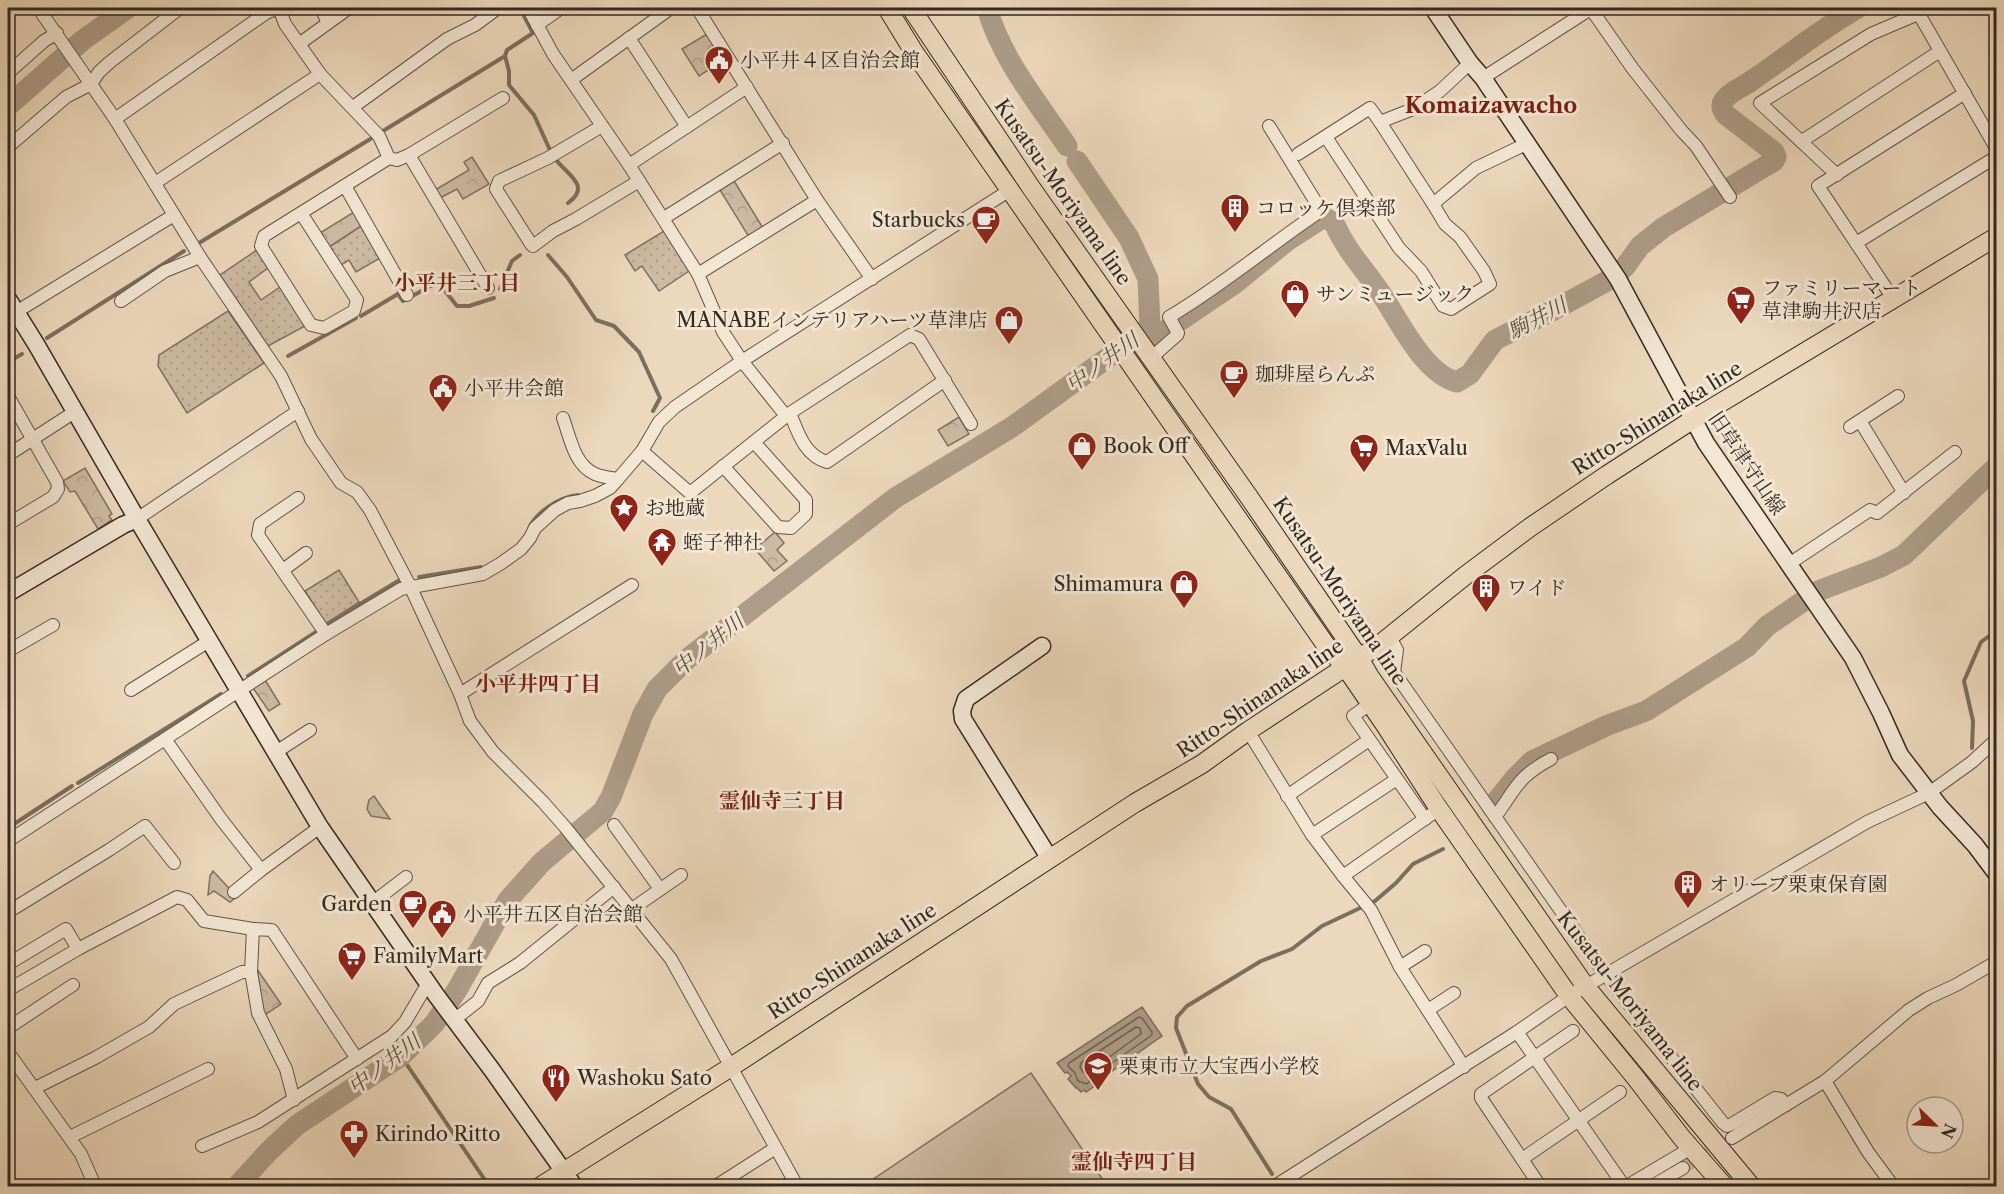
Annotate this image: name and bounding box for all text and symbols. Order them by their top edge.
public building icon: 小平井４区自治会館 [703,44,735,86]
place label: 小平井４区自治会館 [740,48,920,72]
district label: Komaizawacho [1405,92,1577,119]
street label: Kusatsu-Moriyama line [990,94,1136,290]
building icon: コロッケ倶楽部 [1219,192,1251,234]
place label: コロッケ倶楽部 [1256,196,1396,220]
cafe icon: Starbucks [970,204,1002,246]
place label: Starbucks [872,208,965,232]
district label: 小平井三丁目 [394,270,520,295]
place label: ファミリーマート 草津駒井沢店 [1762,276,1922,323]
shop icon: サンミュージック [1279,278,1311,320]
place label: サンミュージック [1316,282,1474,306]
supermarket icon: ファミリーマート 草津駒井沢店 [1725,284,1757,326]
water label: 駒井川 [1503,291,1572,344]
shop icon: MANABEインテリアハーツ草津店 [993,304,1025,346]
place label: MANABEインテリアハーツ草津店 [676,308,988,332]
water label: 中ノ井川 [1061,326,1145,397]
street label: Ritto-Shinanaka line [1568,356,1746,480]
cafe icon: 珈琲屋らんぷ [1218,358,1250,400]
place label: 珈琲屋らんぷ [1255,362,1375,386]
public building icon: 小平井会館 [427,372,459,414]
place label: 小平井会館 [464,376,564,400]
street label: 旧草津守山線 [1703,407,1791,519]
shop icon: Book Off [1066,430,1098,472]
supermarket icon: MaxValu [1348,432,1380,474]
place label: Book Off [1103,434,1191,458]
place label: MaxValu [1385,436,1468,460]
place icon: お地蔵 [608,492,640,534]
street label: Kusatsu-Moriyama line [1268,492,1412,690]
place label: お地蔵 [645,496,705,520]
temple icon: 蛭子神社 [646,526,678,568]
place label: 蛭子神社 [683,530,763,554]
shop icon: Shimamura [1168,568,1200,610]
place label: Shimamura [1053,572,1163,596]
building icon: ワイド [1470,572,1502,614]
place label: ワイド [1507,576,1566,600]
water label: 中ノ井川 [667,608,750,681]
street label: Ritto-Shinanaka line [1172,633,1348,763]
district label: 小平井四丁目 [475,671,601,696]
district label: 霊仙寺三丁目 [719,788,845,813]
building icon: オリーブ栗東保育園 [1672,868,1704,910]
place label: オリーブ栗東保育園 [1709,872,1888,896]
cafe icon: Garden [397,888,429,930]
place label: Garden [321,892,392,916]
public building icon: 小平井五区自治会館 [426,898,458,940]
street label: Ritto-Shinanaka line [763,898,941,1024]
place label: 小平井五区自治会館 [463,902,643,926]
street label: Kusatsu-Moriyama line [1552,906,1708,1096]
supermarket icon: FamilyMart [336,940,368,982]
place label: FamilyMart [373,944,483,968]
water label: 中ノ井川 [343,1028,427,1099]
school or university icon: 栗東市立大宝西小学校 [1082,1050,1114,1092]
place label: 栗東市立大宝西小学校 [1119,1054,1319,1078]
restaurant icon: Washoku Sato [540,1062,572,1104]
place label: Washoku Sato [576,1066,712,1090]
north arrow [1905,1095,1965,1155]
pharmacy icon: Kirindo Ritto [338,1118,370,1160]
text: N [1937,1121,1961,1142]
place label: Kirindo Ritto [375,1122,501,1146]
district label: 霊仙寺四丁目 [1071,1149,1197,1174]

